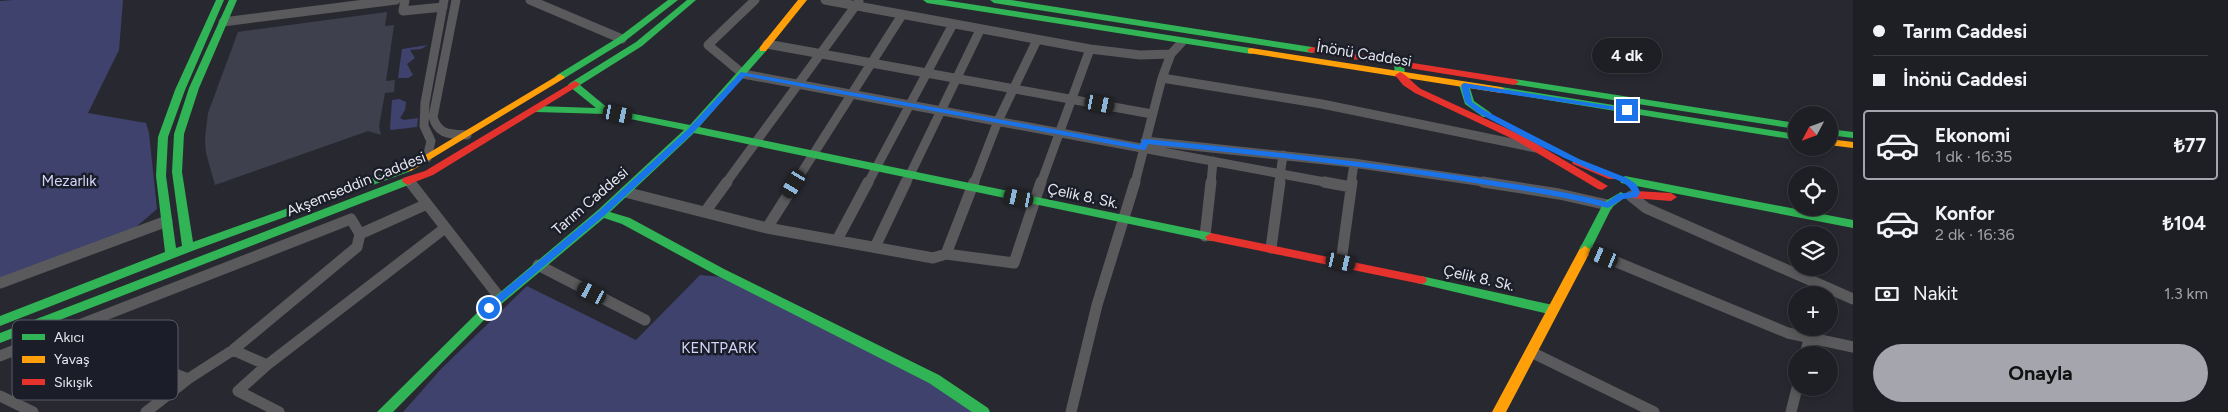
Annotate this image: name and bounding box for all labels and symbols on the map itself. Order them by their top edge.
street label: İnönü Caddesi [1315,38,1413,70]
callout: 4 dk [1592,38,1662,72]
car [1083,94,1116,114]
route end [1616,99,1638,121]
car [601,104,634,124]
north arrow [1788,106,1838,156]
street label: Akşemseddin Caddesi [284,148,428,220]
street label: Tarım Caddesi [548,163,632,239]
car [779,167,808,201]
park label: Mezarlık [41,172,97,190]
street label: Çelik 8. Sk. [1046,180,1120,212]
car [1002,188,1035,208]
car [1587,244,1620,270]
car [1324,251,1357,273]
street label: Çelik 8. Sk. [1442,261,1516,295]
car [575,280,608,306]
route start [478,297,500,319]
legend [12,320,178,400]
text: Akıcı [54,329,84,346]
park label: KENTPARK [681,339,757,357]
text: Yavaş [54,351,90,368]
text: Sıkışık [54,374,93,391]

